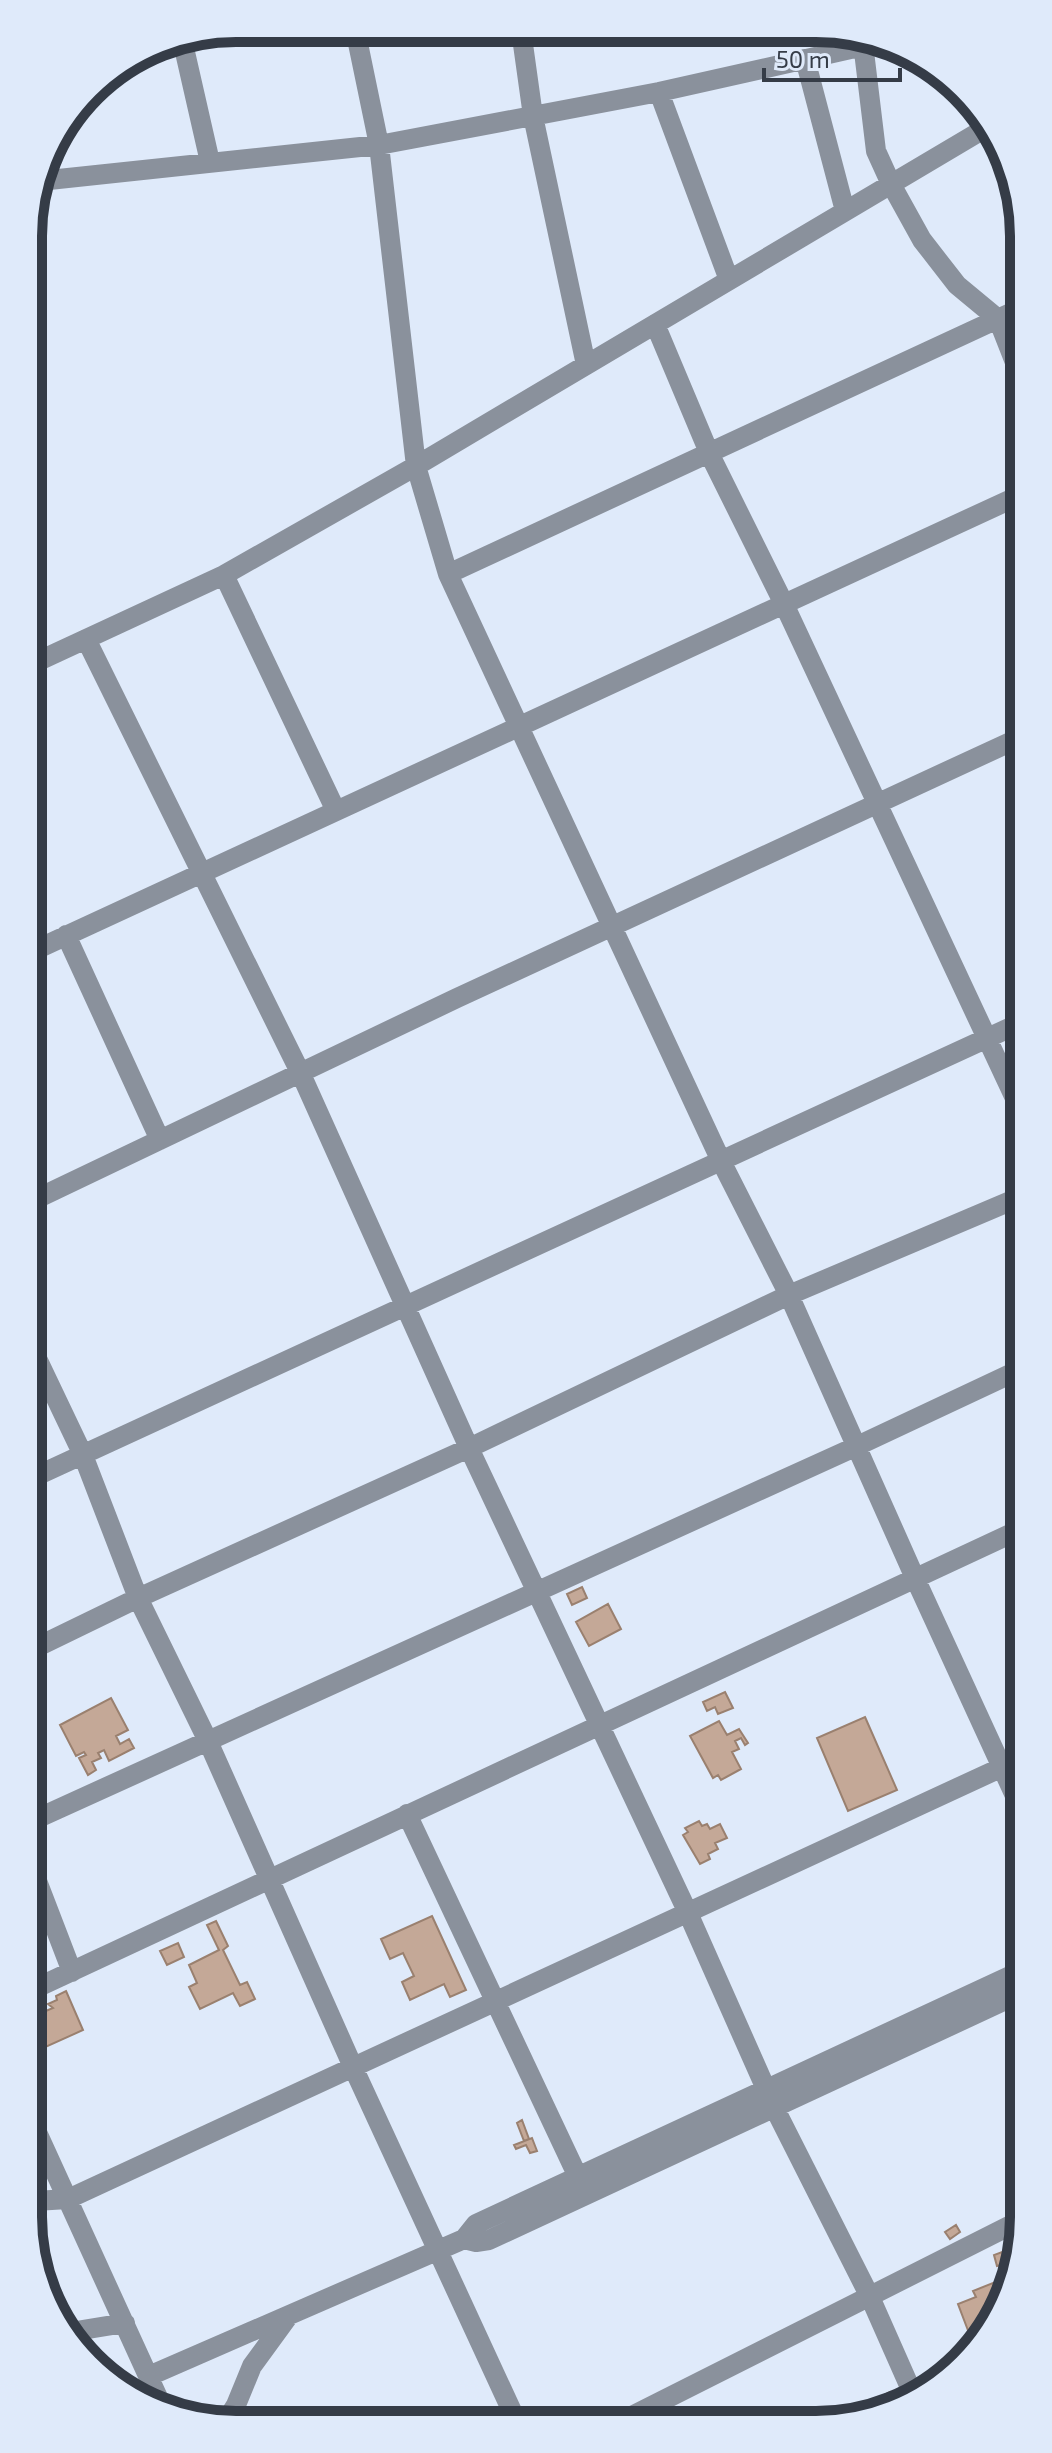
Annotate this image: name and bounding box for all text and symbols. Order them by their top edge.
scale bar [764,32,900,82]
text: 50 m [776,44,830,73]

